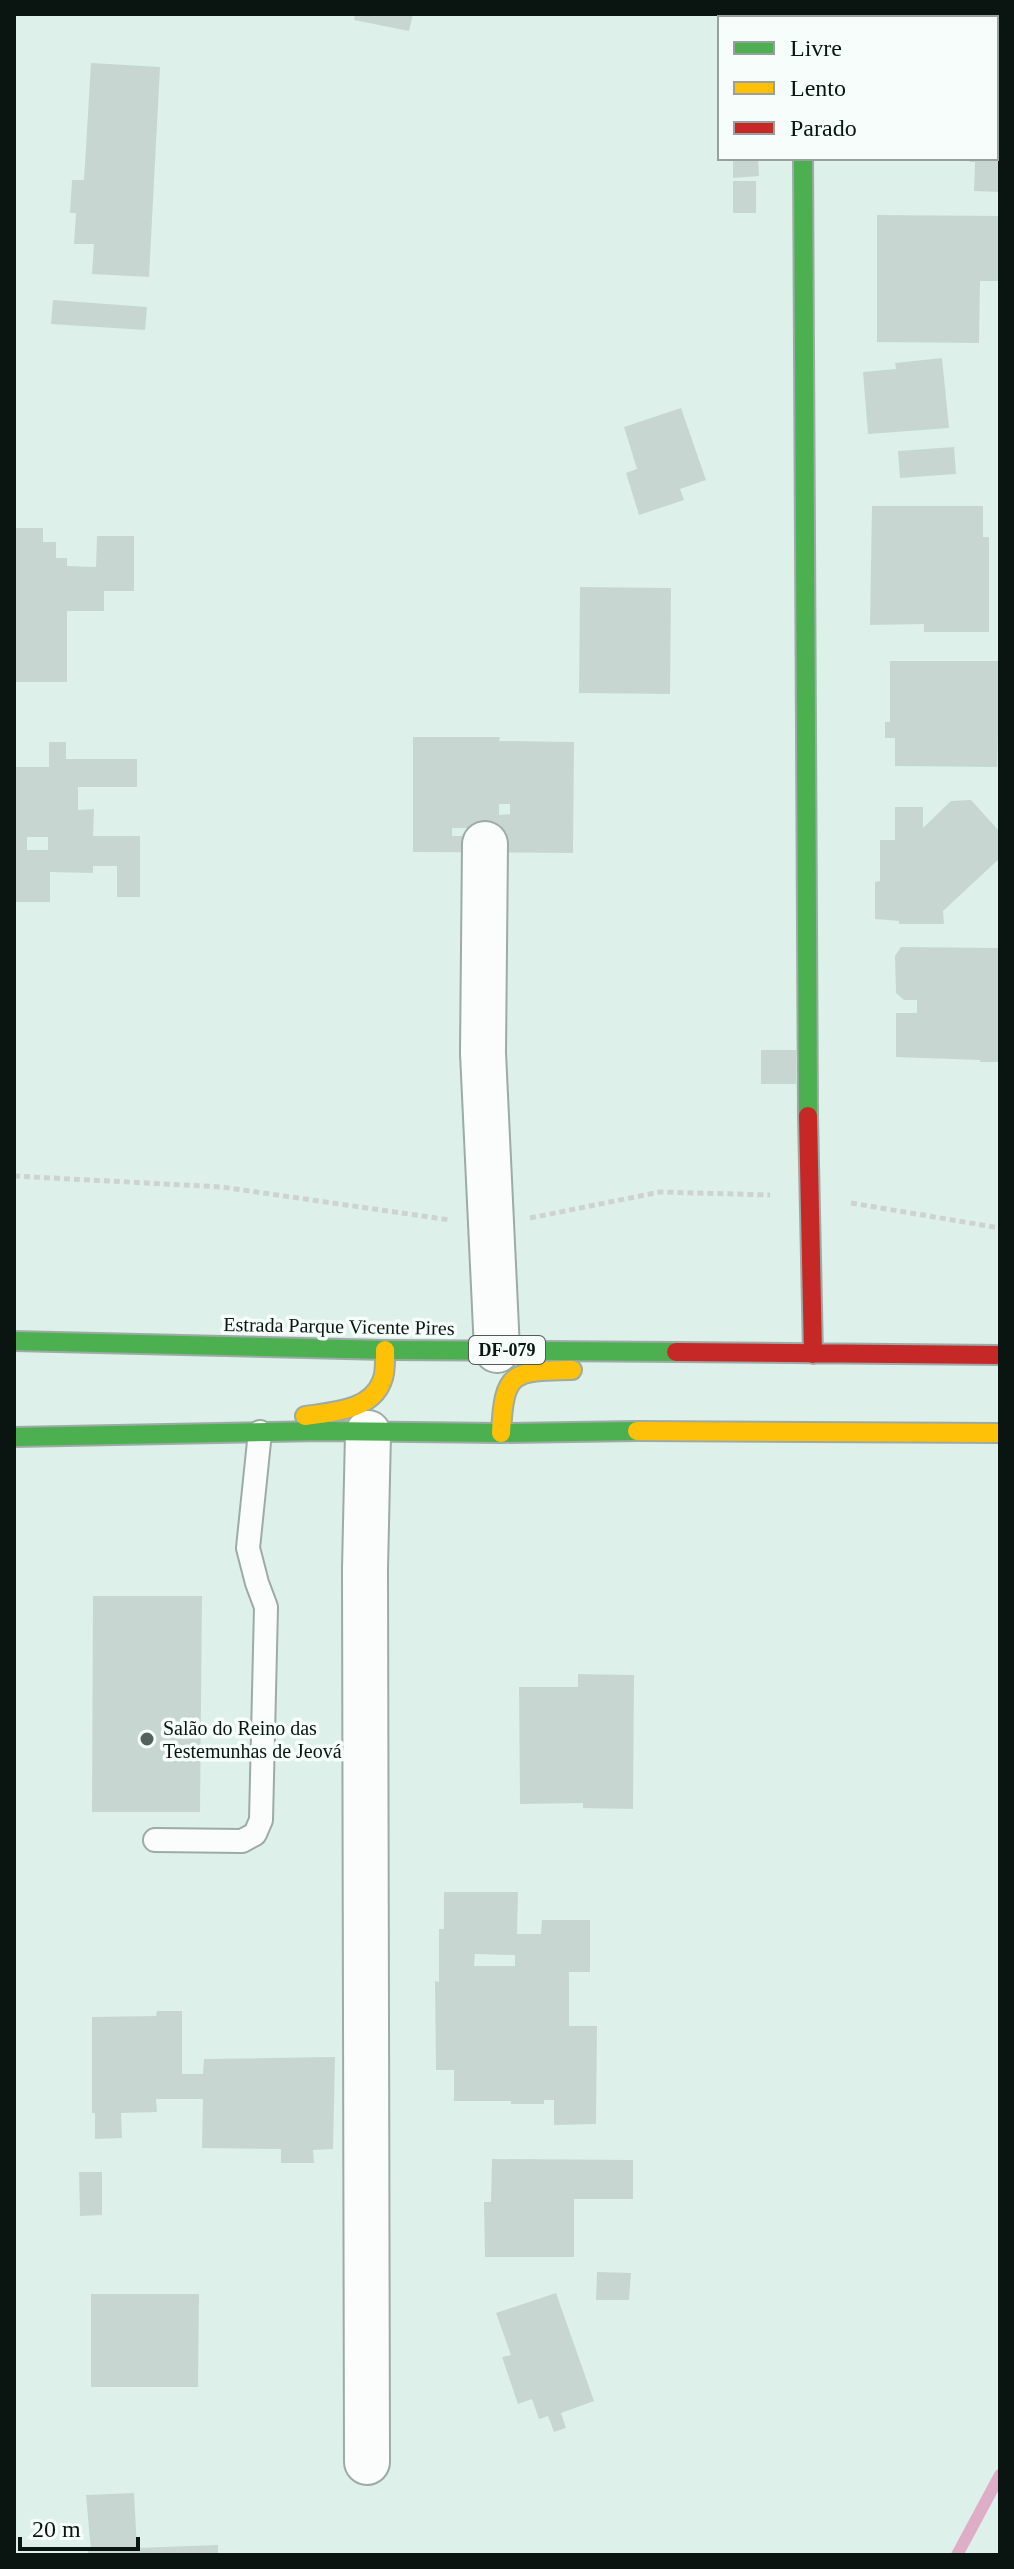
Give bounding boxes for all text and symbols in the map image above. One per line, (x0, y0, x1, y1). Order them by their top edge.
legend (718, 16, 998, 160)
text: Livre (790, 35, 842, 61)
text: Lento (790, 75, 846, 101)
text: Parado (790, 115, 857, 141)
street label: Estrada Parque Vicente Pires (223, 1313, 455, 1340)
road number: DF-079 (469, 1336, 545, 1364)
place label: Salão do Reino das Testemunhas de Jeová (163, 1717, 342, 1762)
marker: Salão do Reino das Testemunhas de Jeová (138, 1730, 156, 1748)
scale bar (20, 2501, 138, 2551)
text: 20 m (32, 2516, 81, 2542)

